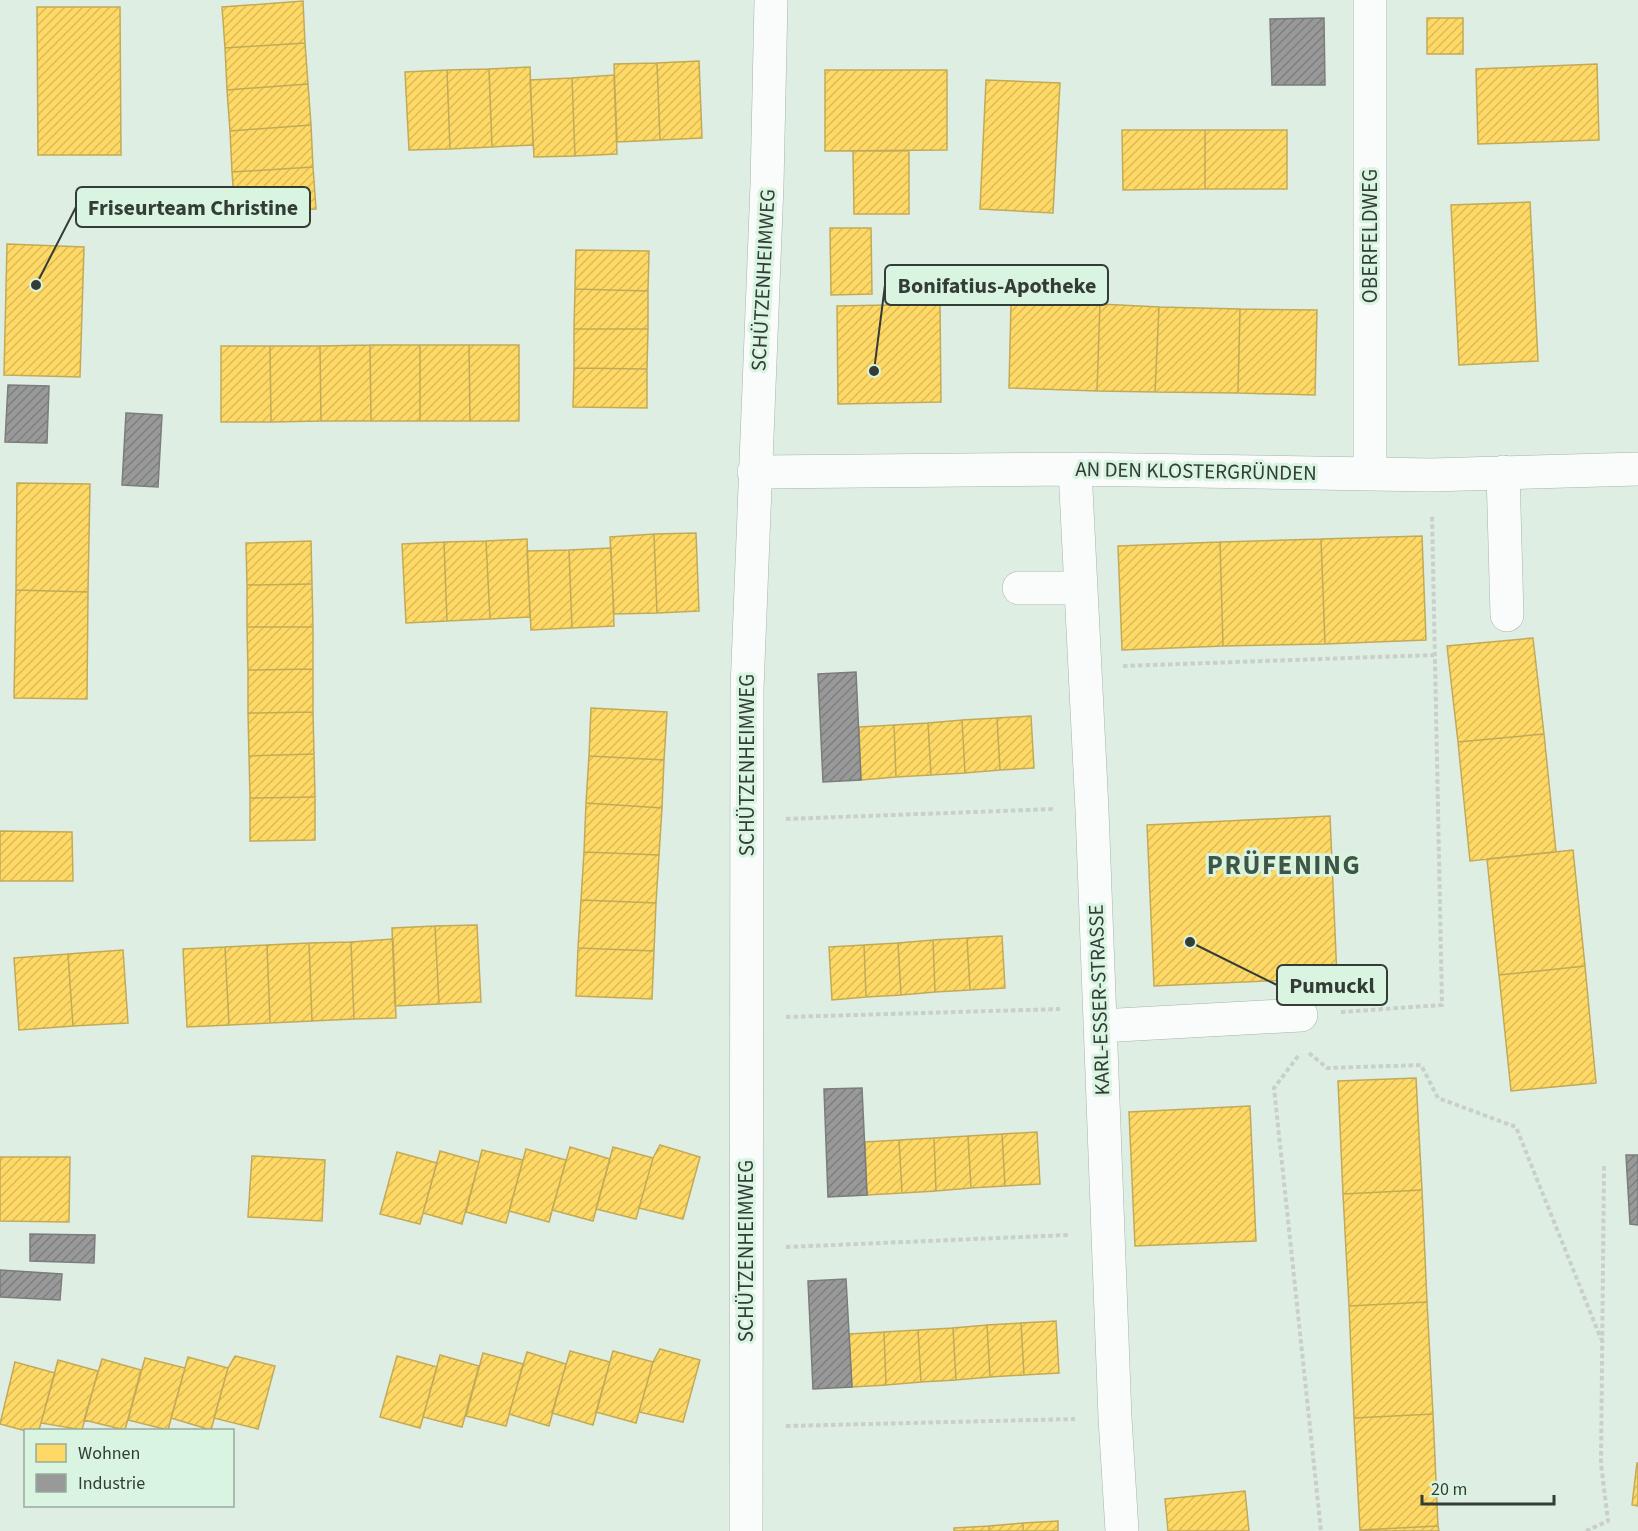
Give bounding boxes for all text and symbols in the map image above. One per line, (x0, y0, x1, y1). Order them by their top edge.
street label: OBERFELDWEG (1355, 169, 1385, 303)
callout: Friseurteam Christine (76, 187, 310, 227)
street label: SCHÜTZENHEIMWEG (743, 188, 783, 372)
text: Friseurteam Christine (88, 192, 298, 224)
callout: Bonifatius-Apotheke (885, 265, 1108, 305)
text: Bonifatius-Apotheke (898, 270, 1096, 302)
street label: AN DEN KLOSTERGRÜNDEN (1075, 454, 1317, 488)
street label: SCHÜTZENHEIMWEG (732, 674, 762, 856)
district label: PRÜFENING (1207, 846, 1361, 885)
street label: KARL-ESSER-STRASSE (1081, 904, 1117, 1096)
callout: Pumuckl (1277, 965, 1387, 1005)
text: Pumuckl (1289, 970, 1376, 1002)
street label: SCHÜTZENHEIMWEG (731, 1160, 761, 1342)
legend (24, 1429, 234, 1507)
text: Wohnen (78, 1441, 140, 1466)
scale bar (1422, 1468, 1554, 1506)
text: Industrie (78, 1471, 145, 1496)
text: 20 m (1431, 1477, 1467, 1502)

